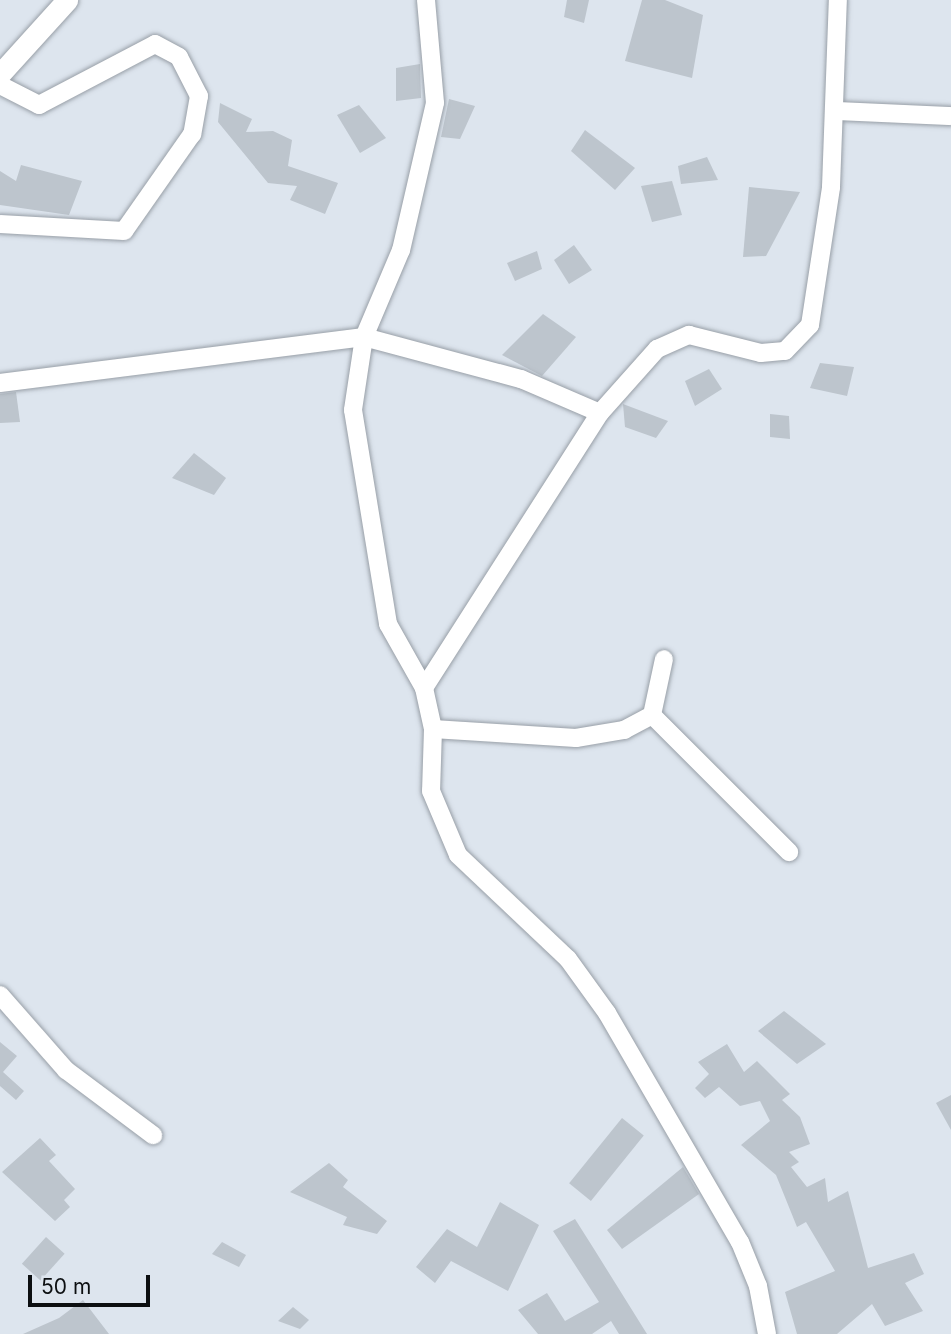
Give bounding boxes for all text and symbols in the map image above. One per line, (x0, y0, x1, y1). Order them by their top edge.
scale bar (32, 1260, 154, 1304)
text: 50 m (41, 1274, 91, 1299)

